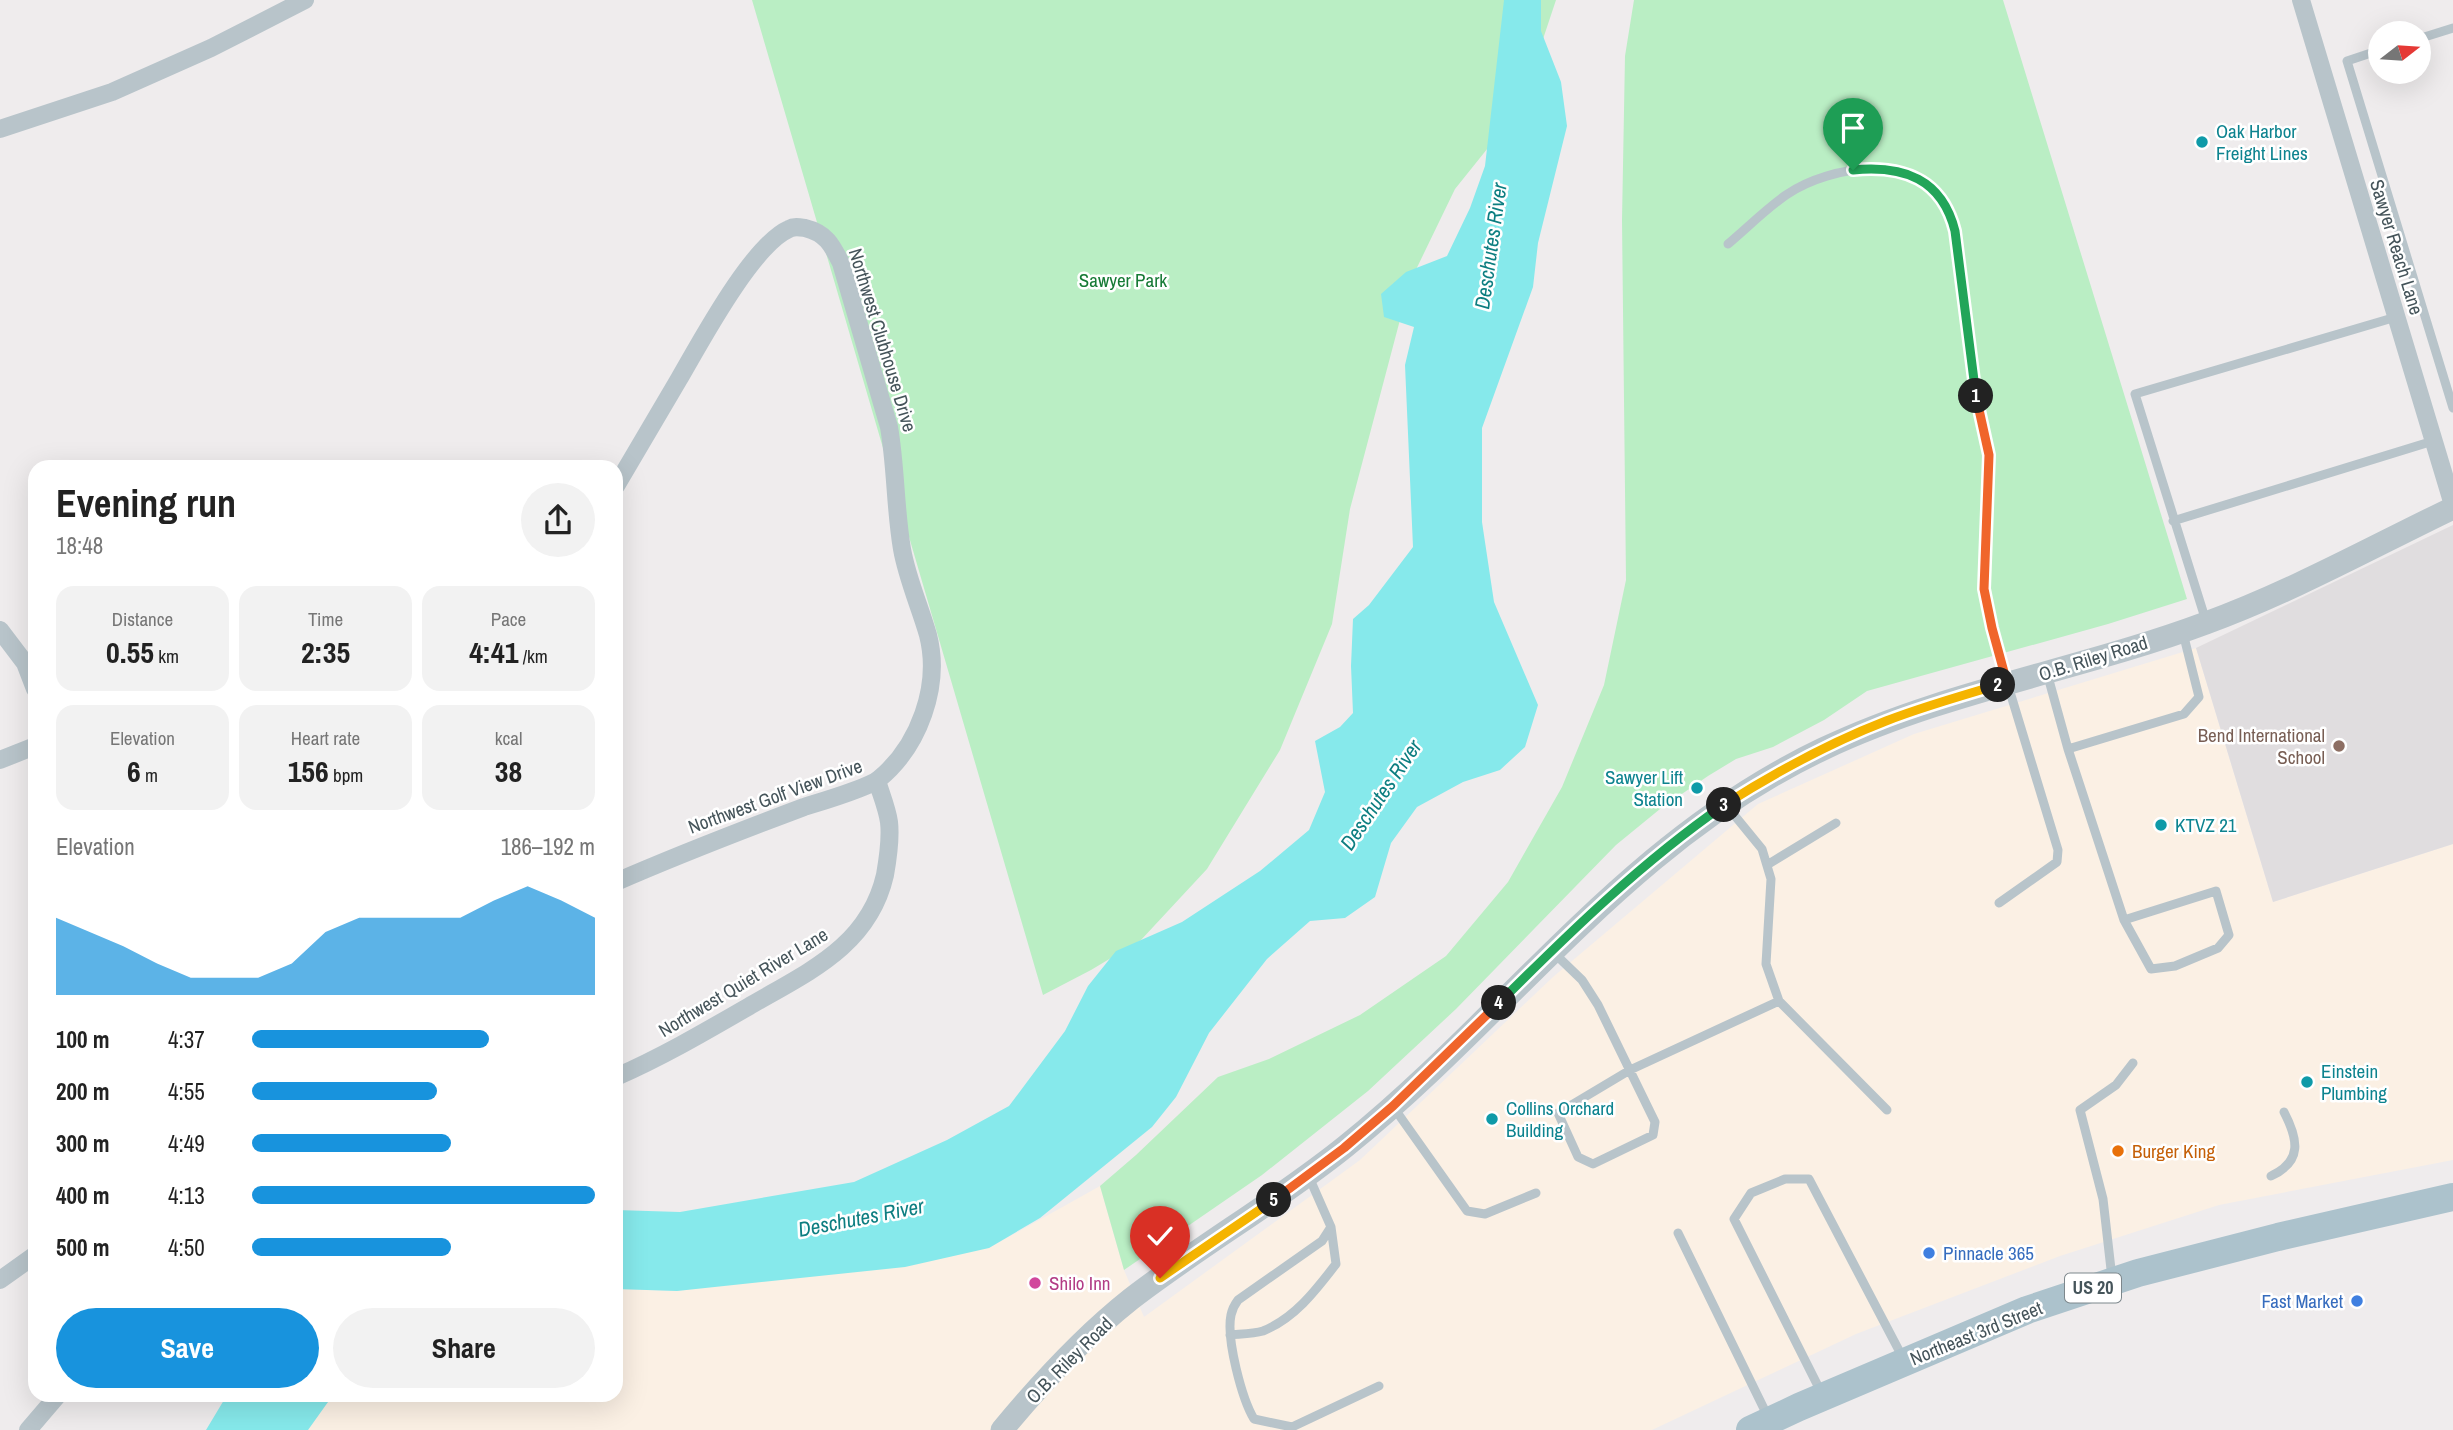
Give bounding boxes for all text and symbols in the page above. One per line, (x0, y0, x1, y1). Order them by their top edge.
north arrow (2368, 21, 2431, 84)
map controls (2368, 21, 2431, 84)
pin (1823, 98, 1883, 170)
icon: arrive (1834, 109, 1872, 147)
place label: Oak Harbor Freight Lines (2216, 118, 2308, 166)
marker: Oak Harbor Freight Lines (2194, 134, 2210, 150)
street label: Sawyer Reach Lane (2364, 176, 2430, 318)
water label: Deschutes River (1467, 180, 1514, 311)
street label: Northwest Clubhouse Drive (843, 245, 923, 435)
park label: Sawyer Park (1079, 267, 1167, 293)
pin: 1 (1958, 378, 1994, 414)
text: 1 (1971, 382, 1980, 408)
text: Evening run (56, 478, 236, 529)
button: share (521, 483, 595, 557)
text: 18:48 (56, 530, 103, 561)
text: Distance (112, 606, 173, 632)
text: Time (308, 606, 343, 632)
text: Pace (491, 606, 526, 632)
street label: O.B. Riley Road (2035, 629, 2151, 687)
text: 0.55 (106, 632, 154, 672)
text: 2:35 (301, 632, 350, 672)
text: 4:41 (469, 632, 518, 672)
text: km (154, 643, 179, 669)
text: /km (518, 643, 548, 669)
pin: 2 (1980, 668, 2016, 702)
text: 2 (1993, 671, 2002, 697)
place label: Bend International School (2198, 722, 2325, 770)
text: Elevation (110, 725, 175, 751)
text: Heart rate (291, 725, 360, 751)
text: kcal (495, 725, 522, 751)
water label: Deschutes River (1333, 733, 1429, 856)
marker: Bend International School (2331, 738, 2347, 754)
text: 6 (127, 751, 141, 791)
text: 156 (288, 751, 329, 791)
text: 38 (495, 751, 522, 791)
street label: Northwest Golf View Drive (684, 752, 866, 840)
text: m (141, 762, 158, 788)
text: bpm (329, 762, 363, 788)
place label: Sawyer Lift Station (1605, 764, 1684, 812)
marker: Sawyer Lift Station (1689, 780, 1705, 796)
pin: 3 (1706, 788, 1742, 822)
text: 3 (1719, 791, 1728, 817)
place label: KTVZ 21 (2175, 812, 2237, 838)
marker: KTVZ 21 (2153, 817, 2169, 833)
text: Elevation (56, 831, 135, 862)
text: 186–192 m (501, 831, 595, 862)
street label: Northwest Quiet River Lane (654, 921, 832, 1043)
pin: 4 (1482, 986, 1516, 1020)
text: 4 (1494, 989, 1503, 1015)
text: 100 m (56, 1024, 109, 1055)
text: 4:37 (168, 1024, 205, 1055)
place label: Einstein Plumbing (2321, 1058, 2387, 1106)
marker: Einstein Plumbing (2299, 1074, 2315, 1090)
text: 200 m (56, 1076, 109, 1107)
text: 4:55 (168, 1076, 205, 1107)
place label: Collins Orchard Building (1506, 1095, 1614, 1143)
marker: Collins Orchard Building (1484, 1111, 1500, 1127)
text: 300 m (56, 1128, 109, 1159)
text: 4:49 (168, 1128, 205, 1159)
place label: Burger King (2132, 1138, 2215, 1164)
marker: Burger King (2110, 1143, 2126, 1159)
text: 400 m (56, 1180, 109, 1211)
text: 4:13 (168, 1180, 205, 1211)
pin: 5 (1256, 1182, 1292, 1218)
text: 5 (1269, 1186, 1278, 1212)
water label: Deschutes River (796, 1191, 927, 1244)
pin (1130, 1206, 1190, 1278)
icon: check (1141, 1217, 1179, 1255)
text: 500 m (56, 1232, 109, 1263)
text: 4:50 (168, 1232, 205, 1263)
place label: Pinnacle 365 (1943, 1240, 2034, 1266)
marker: Pinnacle 365 (1921, 1245, 1937, 1261)
place label: Shilo Inn (1049, 1270, 1111, 1296)
road number: US 20 (2065, 1274, 2121, 1302)
marker: Shilo Inn (1027, 1275, 1043, 1291)
place label: Fast Market (2262, 1288, 2344, 1314)
marker: Fast Market (2349, 1293, 2365, 1309)
street label: Northeast 3rd Street (1906, 1294, 2047, 1371)
button: Save (56, 1308, 319, 1388)
button: Share (333, 1308, 595, 1388)
street label: O.B. Riley Road (1020, 1311, 1118, 1409)

